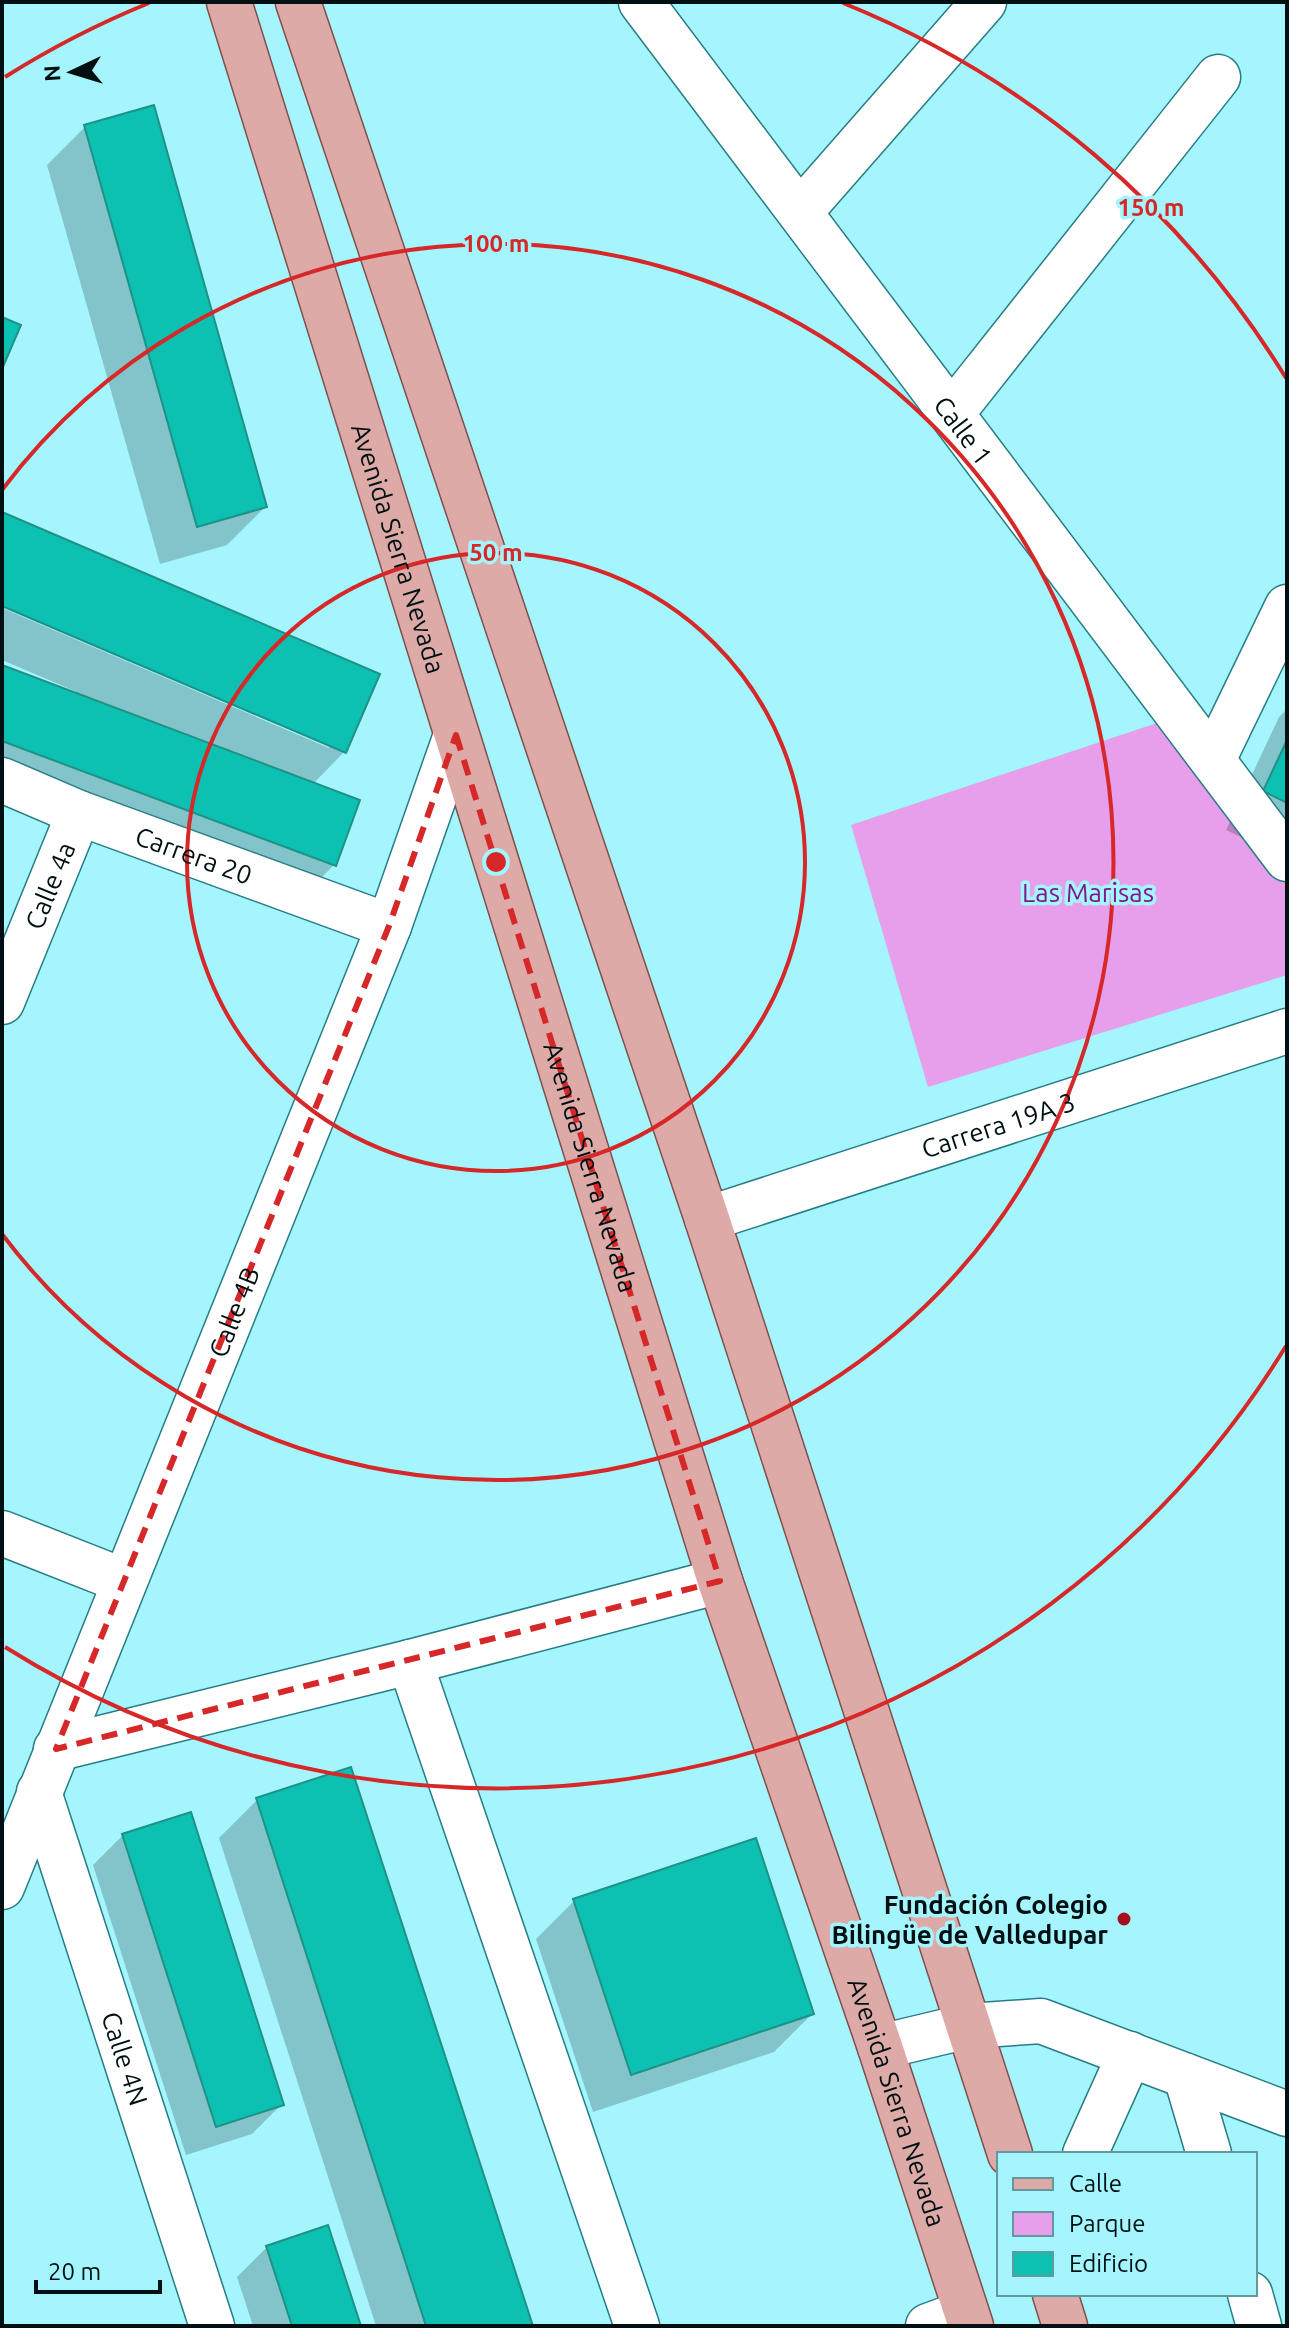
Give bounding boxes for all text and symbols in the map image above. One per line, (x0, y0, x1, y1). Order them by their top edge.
north arrow (32, 32, 112, 112)
text: N (39, 64, 65, 82)
text: 150 m (1118, 194, 1184, 221)
text: 100 m (463, 230, 529, 257)
street label: Calle 1 (929, 390, 999, 470)
street label: Avenida Sierra Nevada (346, 420, 451, 677)
text: 50 m (469, 539, 523, 566)
street label: Carrera 20 (132, 820, 256, 889)
street label: Calle 4a (19, 838, 80, 933)
centre of rings (482, 848, 510, 876)
park label: Las Marisas (1022, 878, 1154, 907)
street label: Avenida Sierra Nevada (539, 1038, 644, 1296)
street label: Carrera 19A 3 (918, 1086, 1078, 1163)
street label: Calle 4B (203, 1263, 265, 1361)
place label: Fundación Colegio Bilingüe de Valledupar (832, 1890, 1108, 1949)
marker: Fundación Colegio Bilingüe de Valledupar (1115, 1910, 1133, 1928)
street label: Avenida Sierra Nevada (843, 1974, 952, 2230)
street label: Calle 4N (97, 2008, 154, 2109)
legend (997, 2152, 1257, 2296)
text: Calle (1069, 2170, 1122, 2197)
text: Parque (1069, 2210, 1146, 2237)
scale bar (36, 2244, 160, 2294)
text: Edificio (1069, 2250, 1148, 2277)
text: 20 m (48, 2258, 101, 2285)

